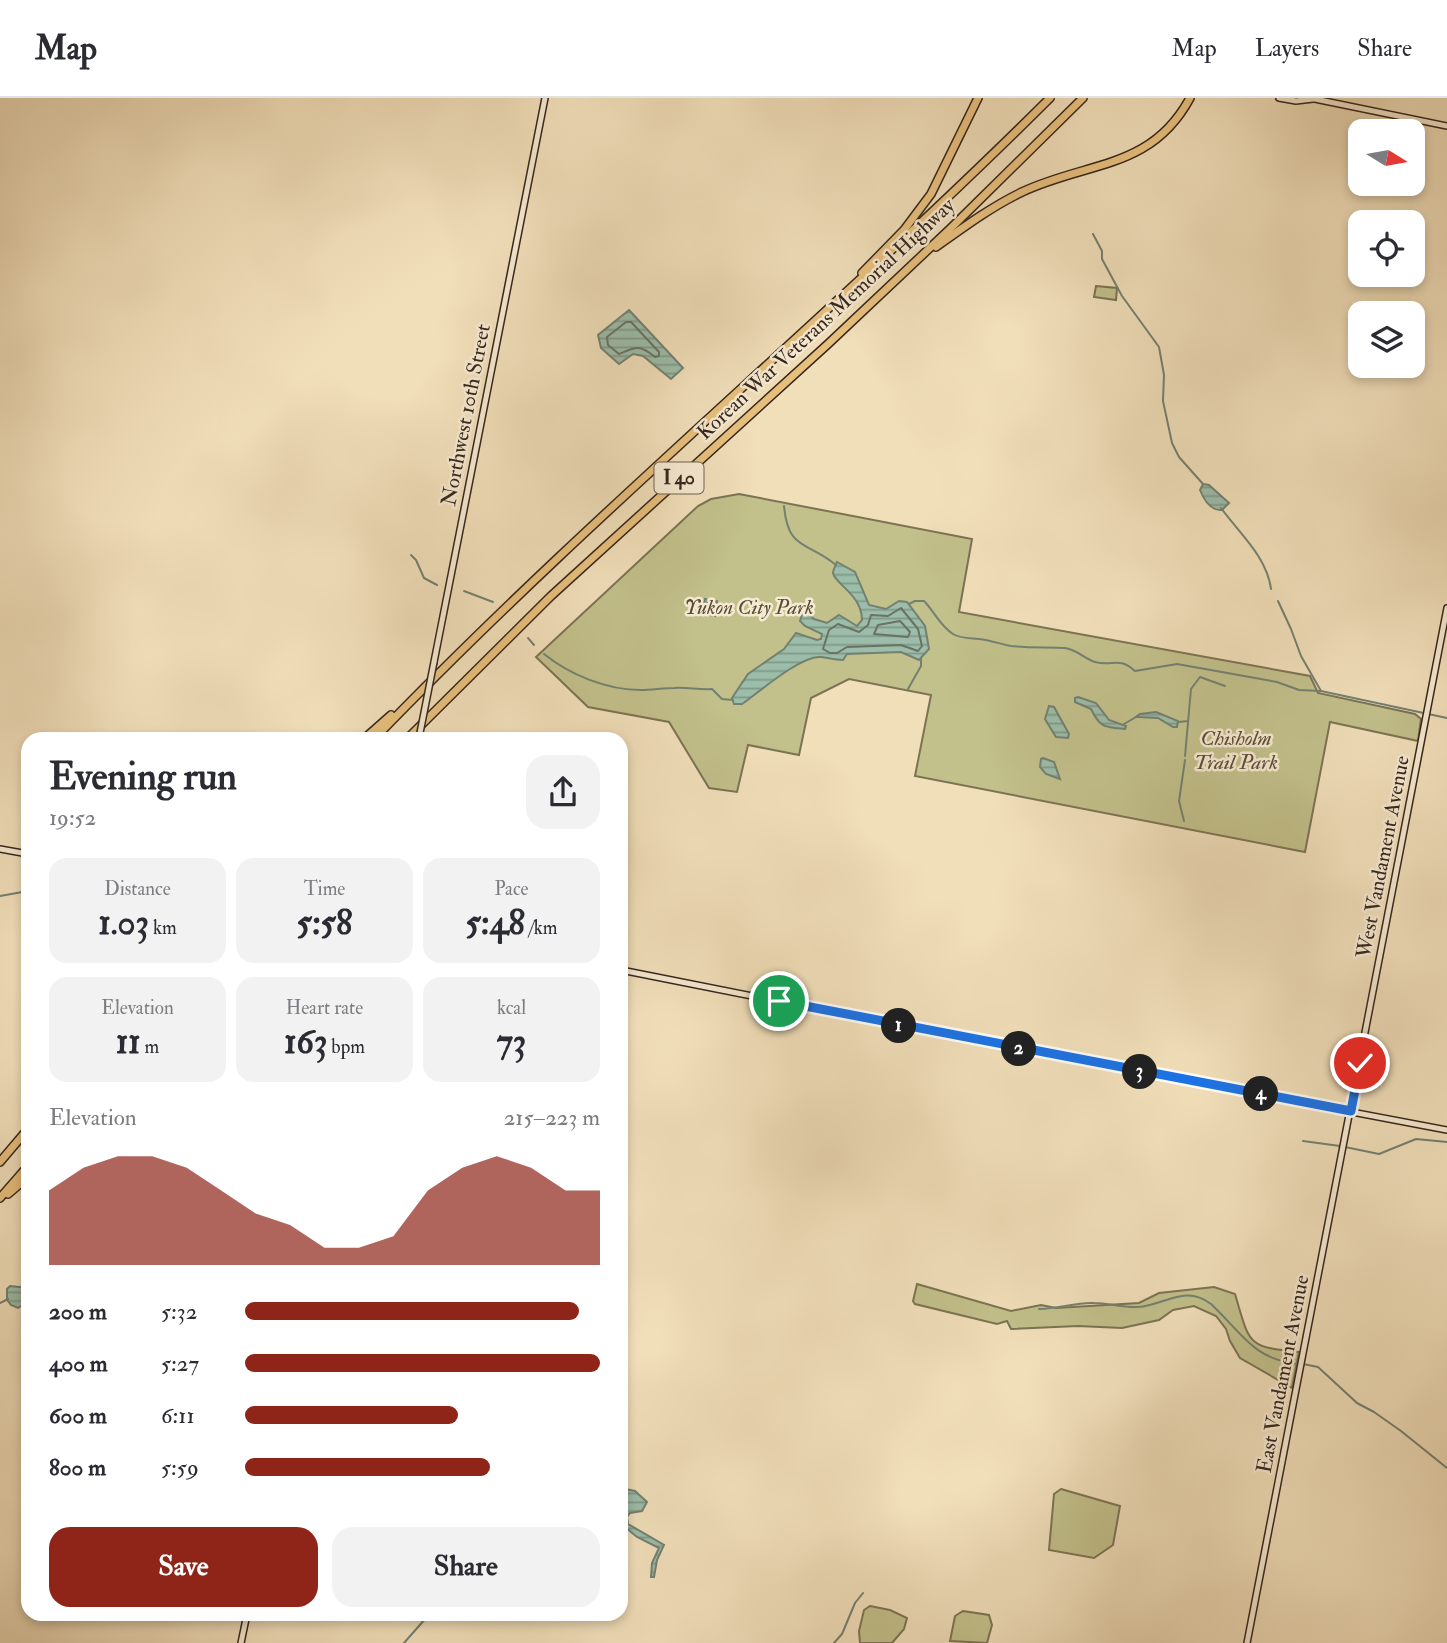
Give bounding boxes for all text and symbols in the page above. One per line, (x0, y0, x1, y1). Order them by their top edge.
text: Map (35, 28, 97, 69)
text: Map (1172, 33, 1217, 64)
text: Layers (1255, 33, 1319, 64)
text: Share (1357, 33, 1412, 64)
north arrow (1348, 119, 1424, 196)
map controls (1348, 119, 1425, 378)
street label: Korean War Veterans Memorial Highway (691, 192, 961, 446)
button: locate (1348, 210, 1425, 287)
button: layers (1348, 301, 1425, 378)
street label: Northwest 10th Street (435, 322, 497, 508)
road number: I 40 (654, 462, 704, 494)
park label: Yukon City Park (684, 594, 814, 621)
park label: Chisholm Trail Park (1194, 725, 1278, 776)
text: Evening run (49, 753, 237, 801)
street label: West Vandament Avenue (1350, 753, 1416, 962)
button: share (526, 755, 600, 829)
text: 19:52 (49, 803, 96, 832)
text: Distance (104, 877, 171, 901)
text: Time (304, 877, 345, 901)
text: Pace (494, 877, 529, 901)
text: 1.03 (98, 901, 149, 945)
text: 5:58 (297, 901, 352, 945)
text: 5:48 (465, 901, 525, 945)
text: km (149, 916, 177, 940)
text: /km (525, 916, 558, 940)
pin (749, 971, 809, 1031)
icon: arrive (760, 982, 798, 1020)
text: Elevation (101, 996, 174, 1020)
text: Heart rate (286, 996, 363, 1020)
text: kcal (497, 996, 526, 1020)
pin: 1 (881, 1009, 916, 1044)
text: 1 (895, 1013, 902, 1037)
text: 11 (116, 1020, 141, 1064)
text: 163 (284, 1020, 327, 1064)
text: 73 (497, 1020, 526, 1064)
pin: 2 (1002, 1032, 1036, 1066)
pin (1330, 1033, 1390, 1093)
text: m (141, 1035, 159, 1059)
text: bpm (327, 1035, 365, 1059)
text: 2 (1014, 1036, 1023, 1060)
icon: check (1341, 1044, 1379, 1082)
pin: 3 (1122, 1054, 1158, 1090)
text: 3 (1136, 1059, 1143, 1083)
pin: 4 (1244, 1076, 1278, 1112)
text: 4 (1255, 1081, 1266, 1105)
text: Elevation (49, 1103, 137, 1132)
text: 215–223 m (504, 1103, 600, 1132)
street label: East Vandament Avenue (1251, 1272, 1316, 1475)
text: 200 m (49, 1297, 107, 1326)
text: 5:32 (161, 1297, 197, 1326)
text: 400 m (49, 1349, 108, 1378)
text: 5:27 (161, 1349, 199, 1378)
text: 600 m (49, 1401, 107, 1430)
text: 6:11 (161, 1401, 195, 1430)
text: 800 m (49, 1453, 106, 1482)
text: 5:59 (161, 1453, 199, 1482)
button: Save (49, 1527, 318, 1607)
button: Share (332, 1527, 600, 1607)

